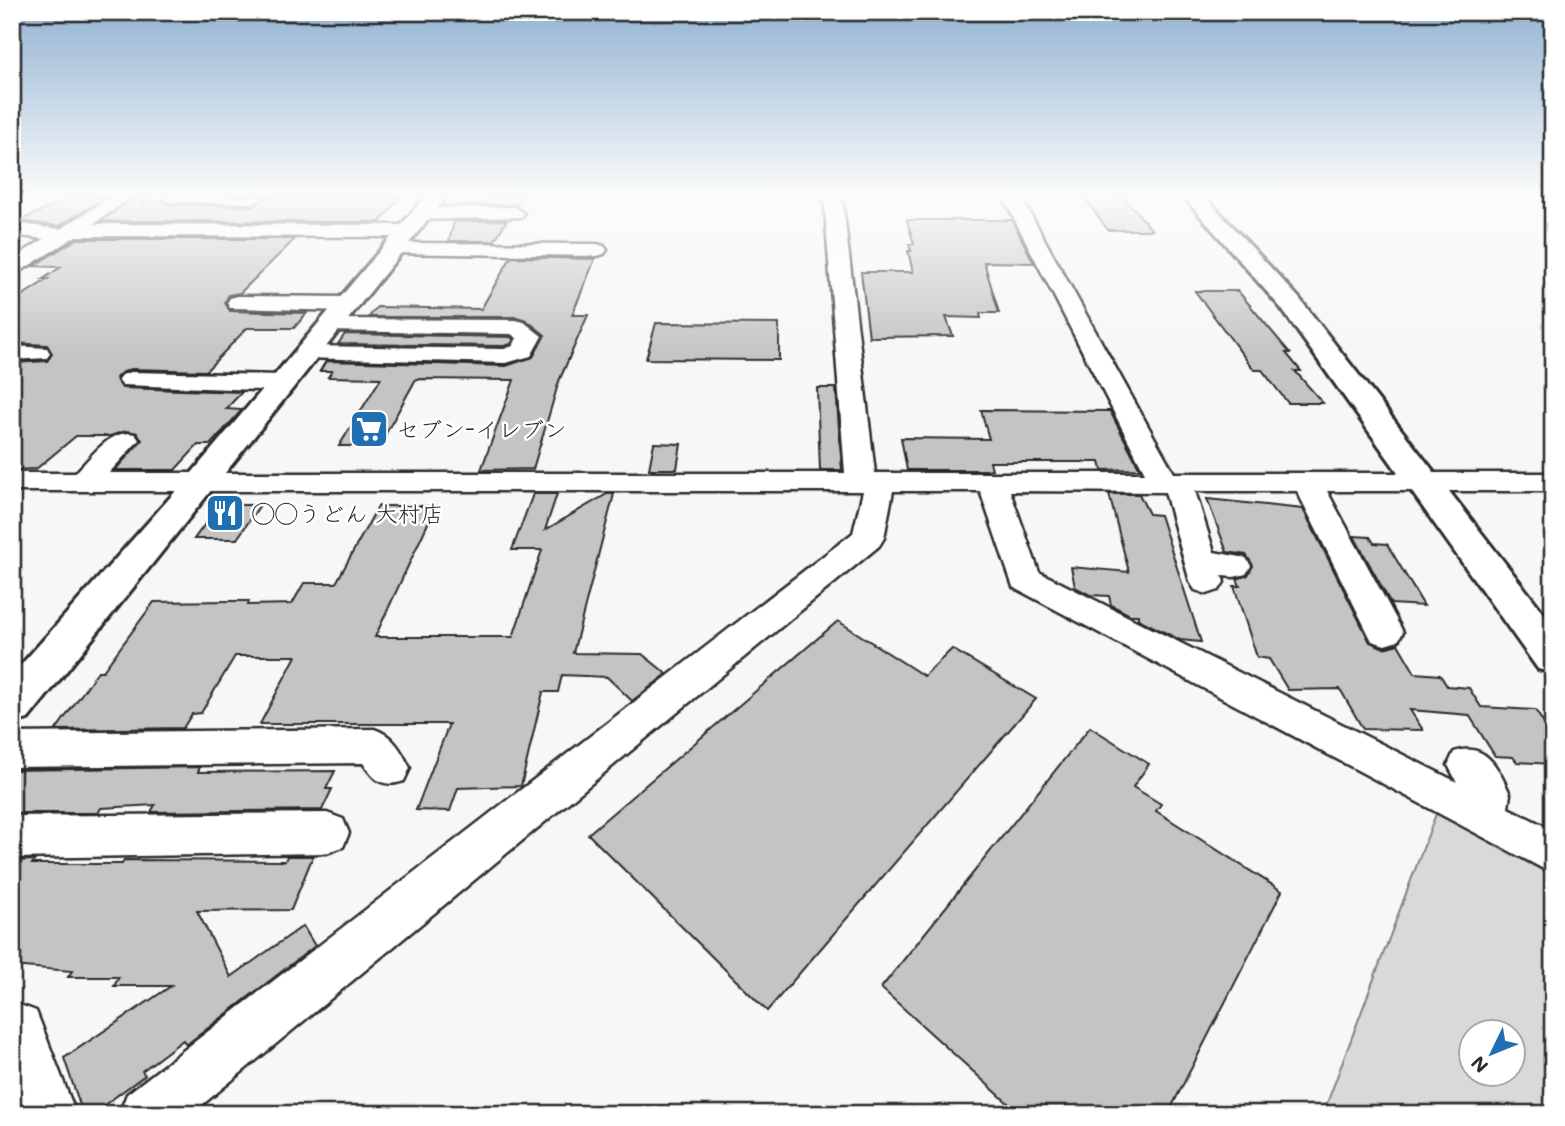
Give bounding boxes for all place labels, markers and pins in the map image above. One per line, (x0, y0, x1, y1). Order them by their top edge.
supermarket icon: セブン-イレブン (348, 408, 390, 450)
place label: セブン-イレブン (396, 414, 567, 444)
restaurant icon: ◯◯うどん 大村店 (204, 492, 246, 534)
place label: ◯◯うどん 大村店 (252, 498, 444, 528)

